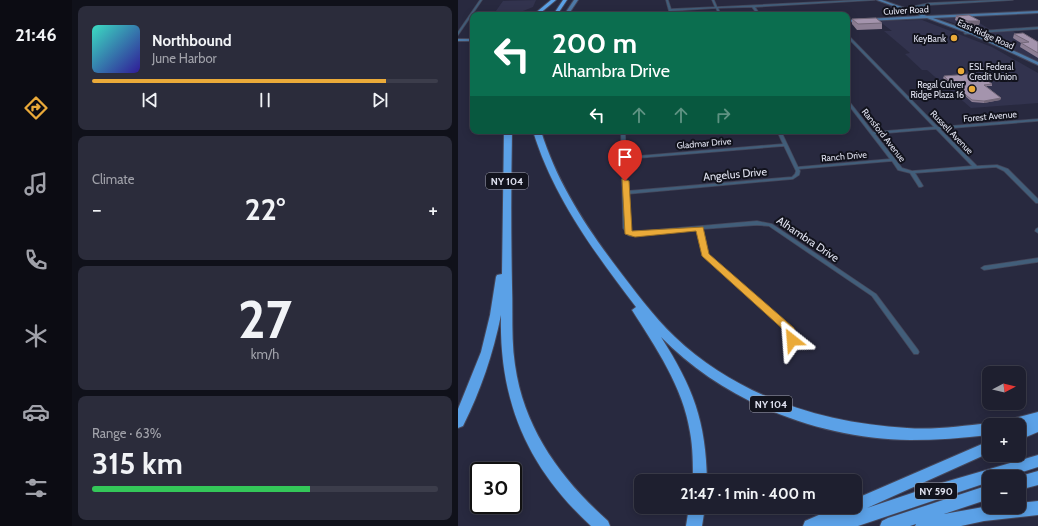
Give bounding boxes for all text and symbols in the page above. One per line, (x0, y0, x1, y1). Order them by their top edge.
street label: Culver Road (883, 3, 929, 17)
street label: East Ridge Road (956, 17, 1016, 51)
text: 21:46 (15, 24, 57, 46)
text: 200 m (552, 26, 637, 60)
icon: left (486, 28, 538, 80)
text: Northbound (152, 32, 232, 50)
place label: KeyBank (913, 33, 946, 44)
marker: KeyBank (949, 33, 959, 43)
text: June Harbor (152, 50, 217, 66)
text: Alhambra Drive (552, 60, 670, 82)
place label: ESL Federal Credit Union (969, 61, 1017, 82)
marker: ESL Federal Credit Union (956, 66, 966, 76)
place label: Regal Culver Ridge Plaza 16 (910, 79, 964, 100)
marker: Regal Culver Ridge Plaza 16 (967, 84, 977, 94)
icon: previous (139, 89, 161, 111)
icon: pause (254, 89, 276, 111)
icon: next (369, 89, 391, 111)
icon: directions (22, 94, 50, 122)
icon: left (586, 104, 608, 126)
icon: ahead (628, 104, 650, 126)
icon: ahead (670, 104, 692, 126)
icon: right (712, 104, 734, 126)
street label: Ransford Avenue (860, 106, 908, 164)
street label: Russell Avenue (928, 108, 976, 157)
street label: Forest Avenue (963, 108, 1018, 124)
street label: Gladmar Drive (676, 135, 732, 151)
pin (608, 140, 642, 181)
icon: arrive (614, 146, 636, 168)
street label: Ranch Drive (821, 148, 868, 163)
street label: Angelus Drive (702, 164, 768, 184)
icon: music (22, 170, 50, 198)
text: Climate (92, 171, 134, 187)
road number: NY 104 (486, 173, 528, 189)
text: 22° (245, 191, 285, 228)
text: − (92, 196, 102, 223)
text: + (428, 196, 438, 223)
street label: Alhambra Drive (774, 213, 842, 265)
icon: phone (22, 246, 50, 274)
text: 27 (238, 288, 292, 351)
position arrow (771, 319, 813, 361)
icon: climate (22, 322, 50, 350)
text: km/h (251, 346, 279, 362)
north arrow (982, 366, 1026, 410)
map controls (982, 366, 1026, 514)
road number: NY 104 (750, 396, 792, 412)
icon: car (22, 398, 50, 426)
button: + (982, 418, 1026, 462)
text: Range · 63% (92, 425, 161, 441)
text: 315 km (92, 445, 183, 482)
speed limit sign: 30 (470, 462, 522, 514)
button: − (982, 470, 1026, 514)
icon: filters (22, 474, 50, 502)
road number: NY 590 (915, 483, 957, 499)
text: 21:47 · 1 min · 400 m (681, 485, 815, 503)

